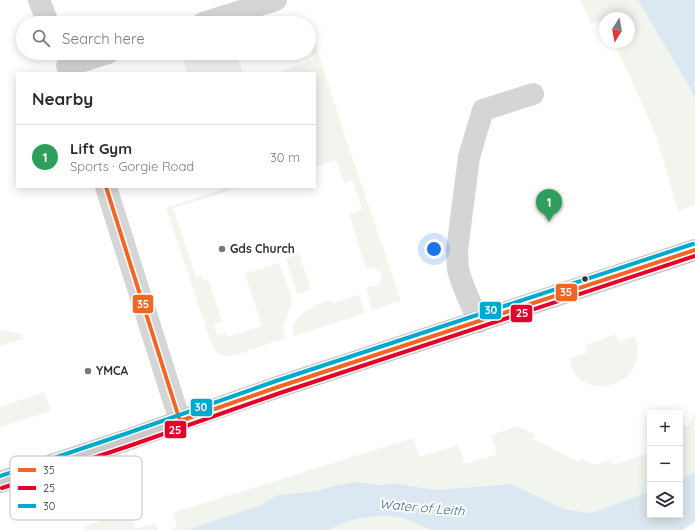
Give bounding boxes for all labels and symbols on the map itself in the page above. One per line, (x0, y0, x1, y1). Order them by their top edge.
north arrow (599, 12, 635, 48)
pin: 1 (536, 189, 562, 222)
your location (424, 239, 444, 259)
place label: Gds Church (230, 241, 295, 256)
marker: Gds Church (217, 244, 227, 254)
unlabelled marker (580, 274, 590, 284)
line badge: 35 (555, 283, 578, 302)
text: 35 (560, 285, 572, 299)
line badge: 35 (132, 294, 154, 314)
text: 35 (137, 297, 149, 311)
line badge: 30 (479, 301, 502, 320)
text: 30 (485, 303, 498, 317)
line badge: 25 (510, 304, 533, 323)
text: 25 (516, 306, 528, 320)
place label: YMCA (96, 363, 129, 378)
marker: YMCA (83, 366, 93, 376)
line badge: 30 (190, 398, 213, 417)
text: 30 (195, 400, 208, 414)
line badge: 25 (164, 420, 187, 439)
text: 25 (169, 423, 181, 437)
legend (10, 456, 142, 520)
text: 35 (43, 463, 55, 477)
text: 25 (43, 481, 55, 495)
water label: Water of Leith (379, 495, 466, 519)
text: 30 (43, 499, 55, 513)

